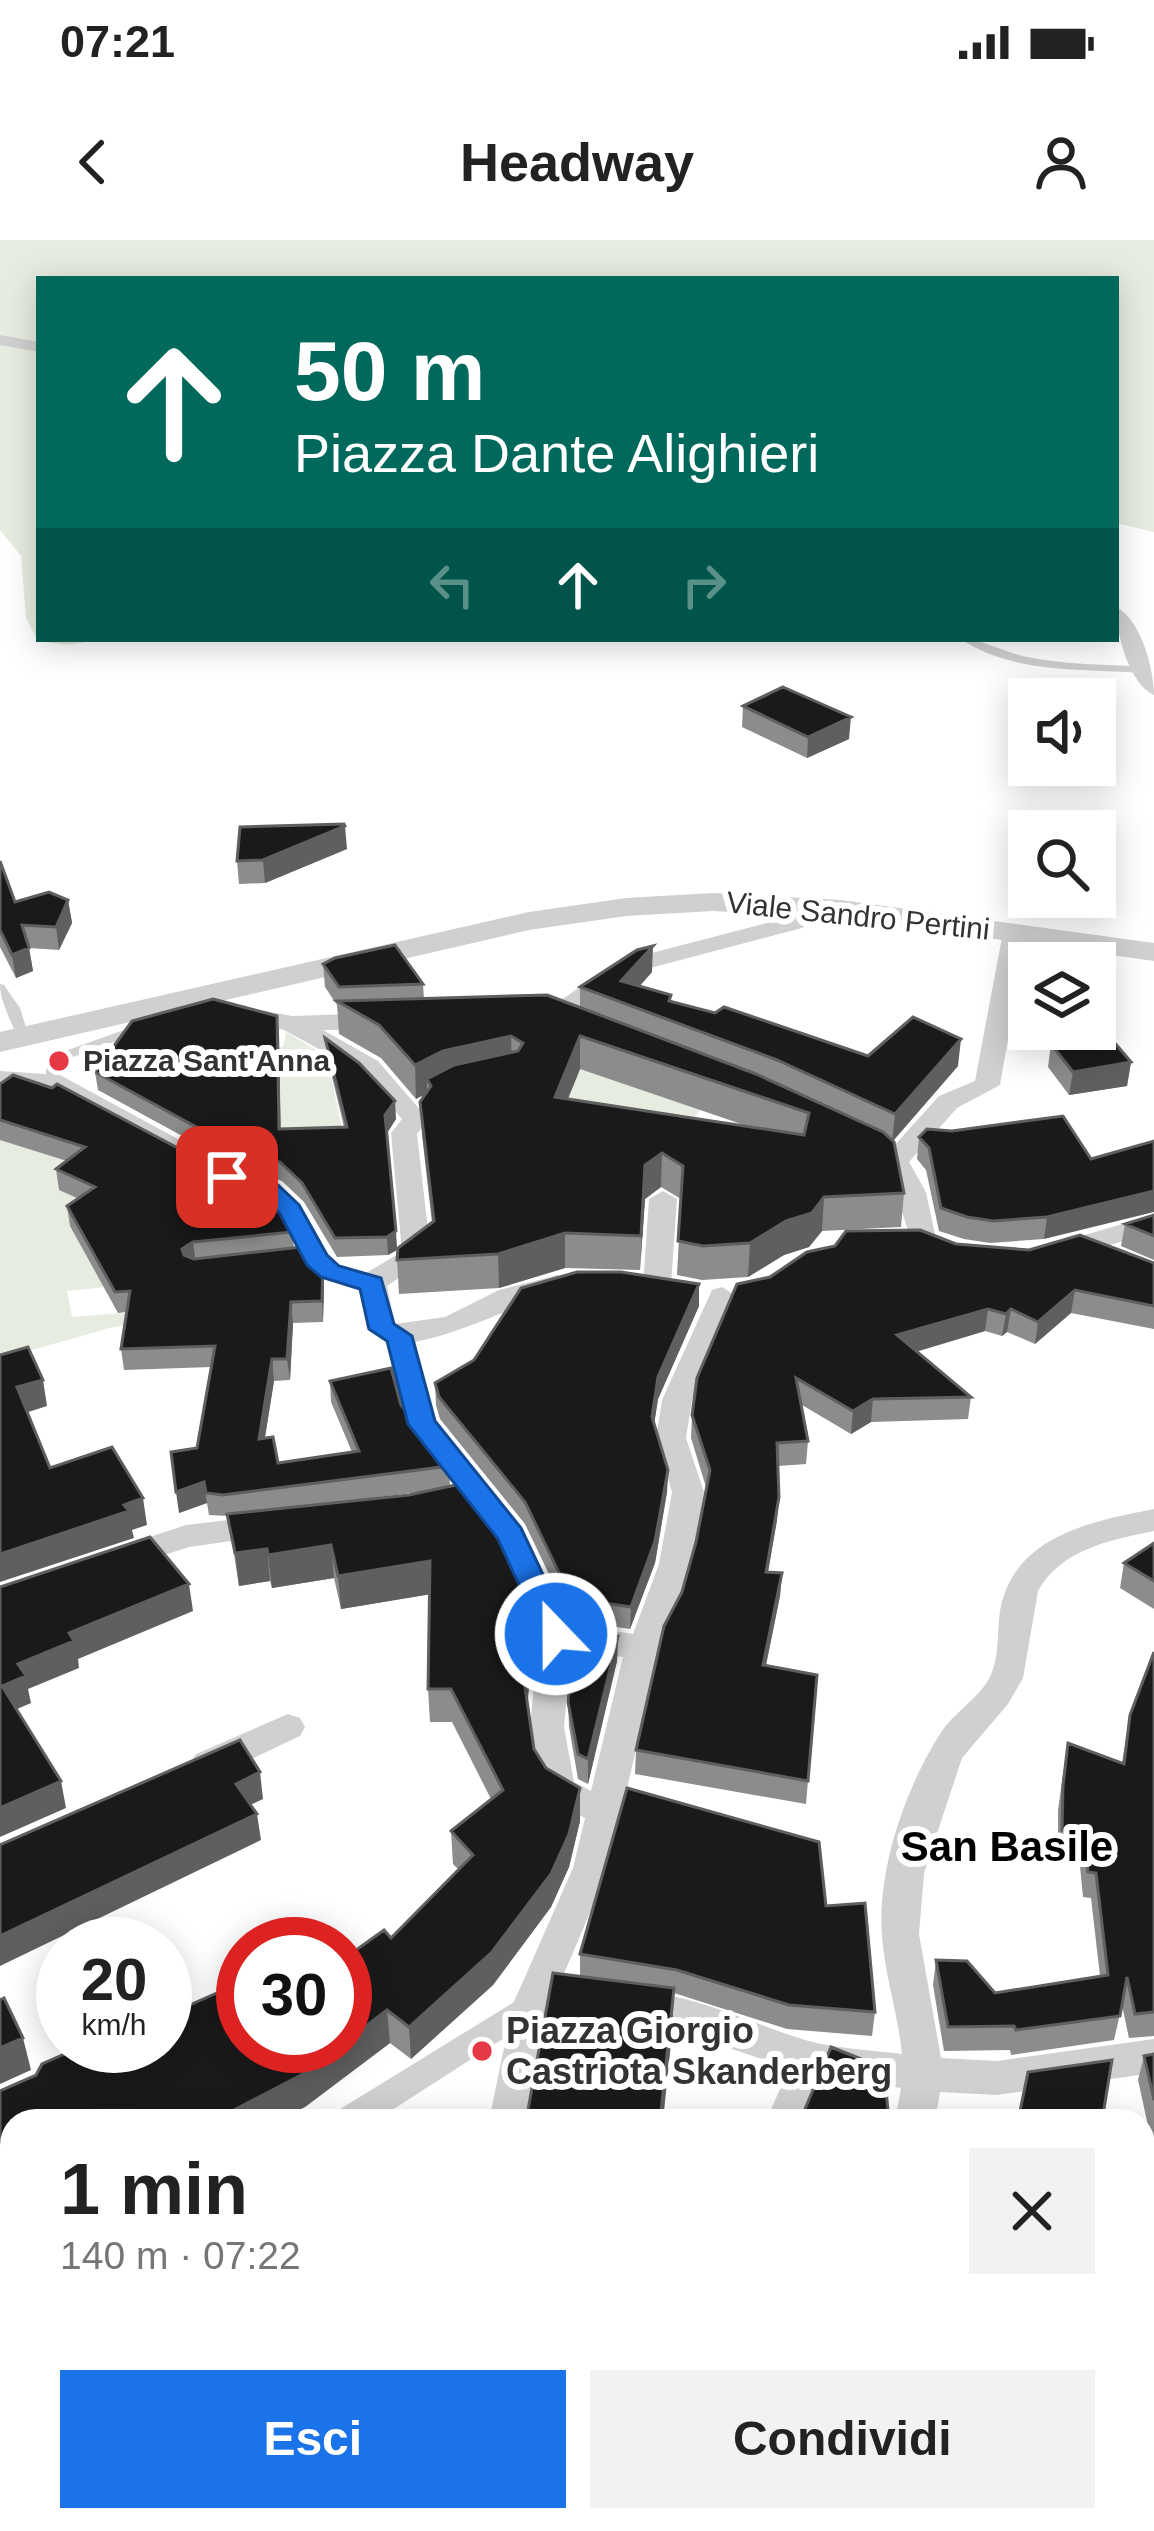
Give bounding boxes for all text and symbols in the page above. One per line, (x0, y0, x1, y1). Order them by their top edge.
text: 07:21 (60, 16, 175, 67)
icon: back (60, 129, 126, 195)
icon: person (1028, 129, 1094, 195)
text: Headway (460, 132, 694, 192)
icon: ahead (96, 324, 252, 480)
text: 50 m (294, 324, 485, 418)
text: Piazza Dante Alighieri (294, 423, 819, 483)
icon: left (419, 552, 485, 618)
icon: ahead (545, 552, 611, 618)
icon: right (671, 552, 737, 618)
map controls (1008, 678, 1116, 1050)
button: sound (1008, 678, 1116, 786)
button: search (1008, 810, 1116, 918)
street label: Viale Sandro Pertini (725, 885, 991, 946)
button: layers (1008, 942, 1116, 1050)
place label: Piazza Sant'Anna (83, 1044, 331, 1077)
marker: Piazza Sant'Anna (46, 1048, 72, 1074)
pin (176, 1126, 278, 1228)
icon: arrive (194, 1144, 260, 1210)
position arrow (493, 1571, 619, 1697)
district label: San Basile (901, 1823, 1113, 1870)
speed limit sign: 30 (216, 1917, 372, 2073)
text: 20 (81, 1946, 147, 2013)
text: km/h (81, 2008, 147, 2041)
place label: Piazza Giorgio Castriota Skanderberg (506, 2010, 892, 2092)
marker: Piazza Giorgio Castriota Skanderberg (469, 2038, 495, 2064)
button: close (969, 2148, 1095, 2274)
text: 1 min (60, 2149, 248, 2229)
text: 140 m · 07:22 (60, 2234, 301, 2277)
button: Esci (60, 2370, 566, 2508)
button: Condividi (590, 2370, 1095, 2508)

